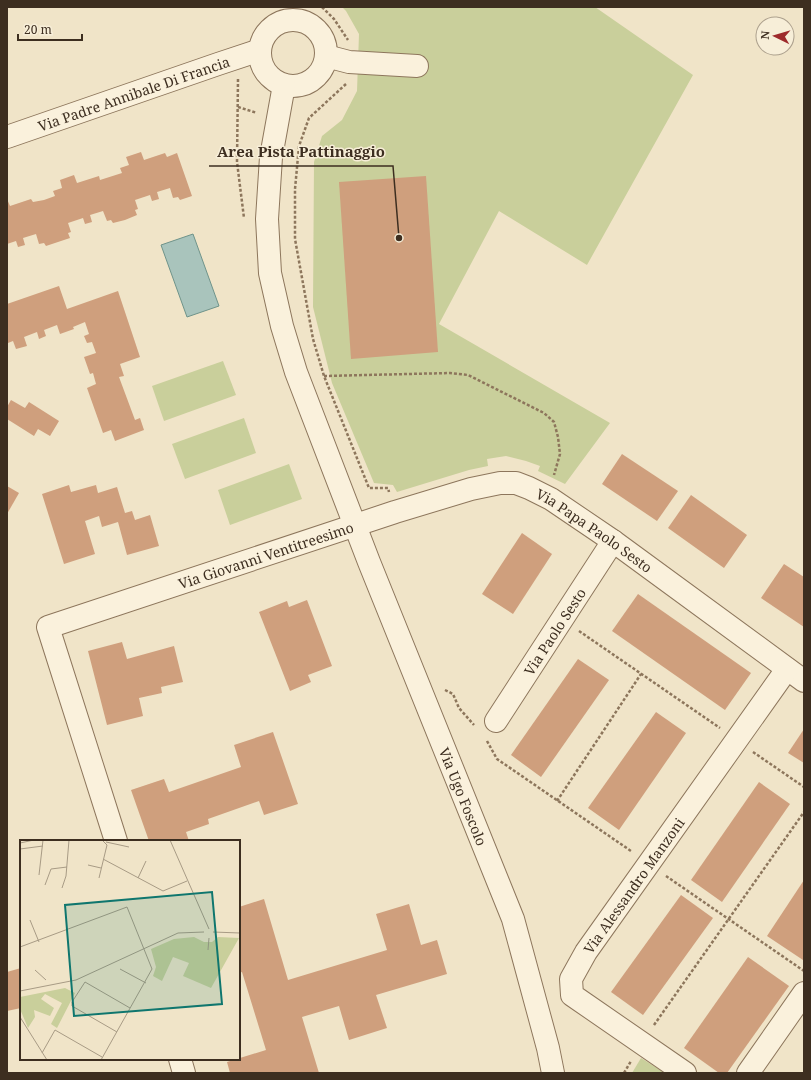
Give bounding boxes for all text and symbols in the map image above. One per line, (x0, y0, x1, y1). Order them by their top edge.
scale bar (18, 16, 82, 42)
north arrow (755, 16, 795, 56)
text: 20 m (24, 21, 52, 38)
text: N (757, 30, 772, 40)
street label: Via Padre Annibale Di Francia (35, 51, 232, 135)
callout: Area Pista Pattinaggio (209, 139, 393, 166)
text: Area Pista Pattinaggio (217, 141, 385, 161)
street label: Via Papa Paolo Sesto (533, 484, 656, 576)
street label: Via Giovanni Ventitreesimo (176, 517, 356, 593)
street label: Via Paolo Sesto (519, 584, 590, 679)
street label: Via Ugo Foscolo (435, 744, 492, 848)
street label: Via Alessandro Manzoni (579, 813, 688, 957)
inset map (20, 840, 240, 1060)

